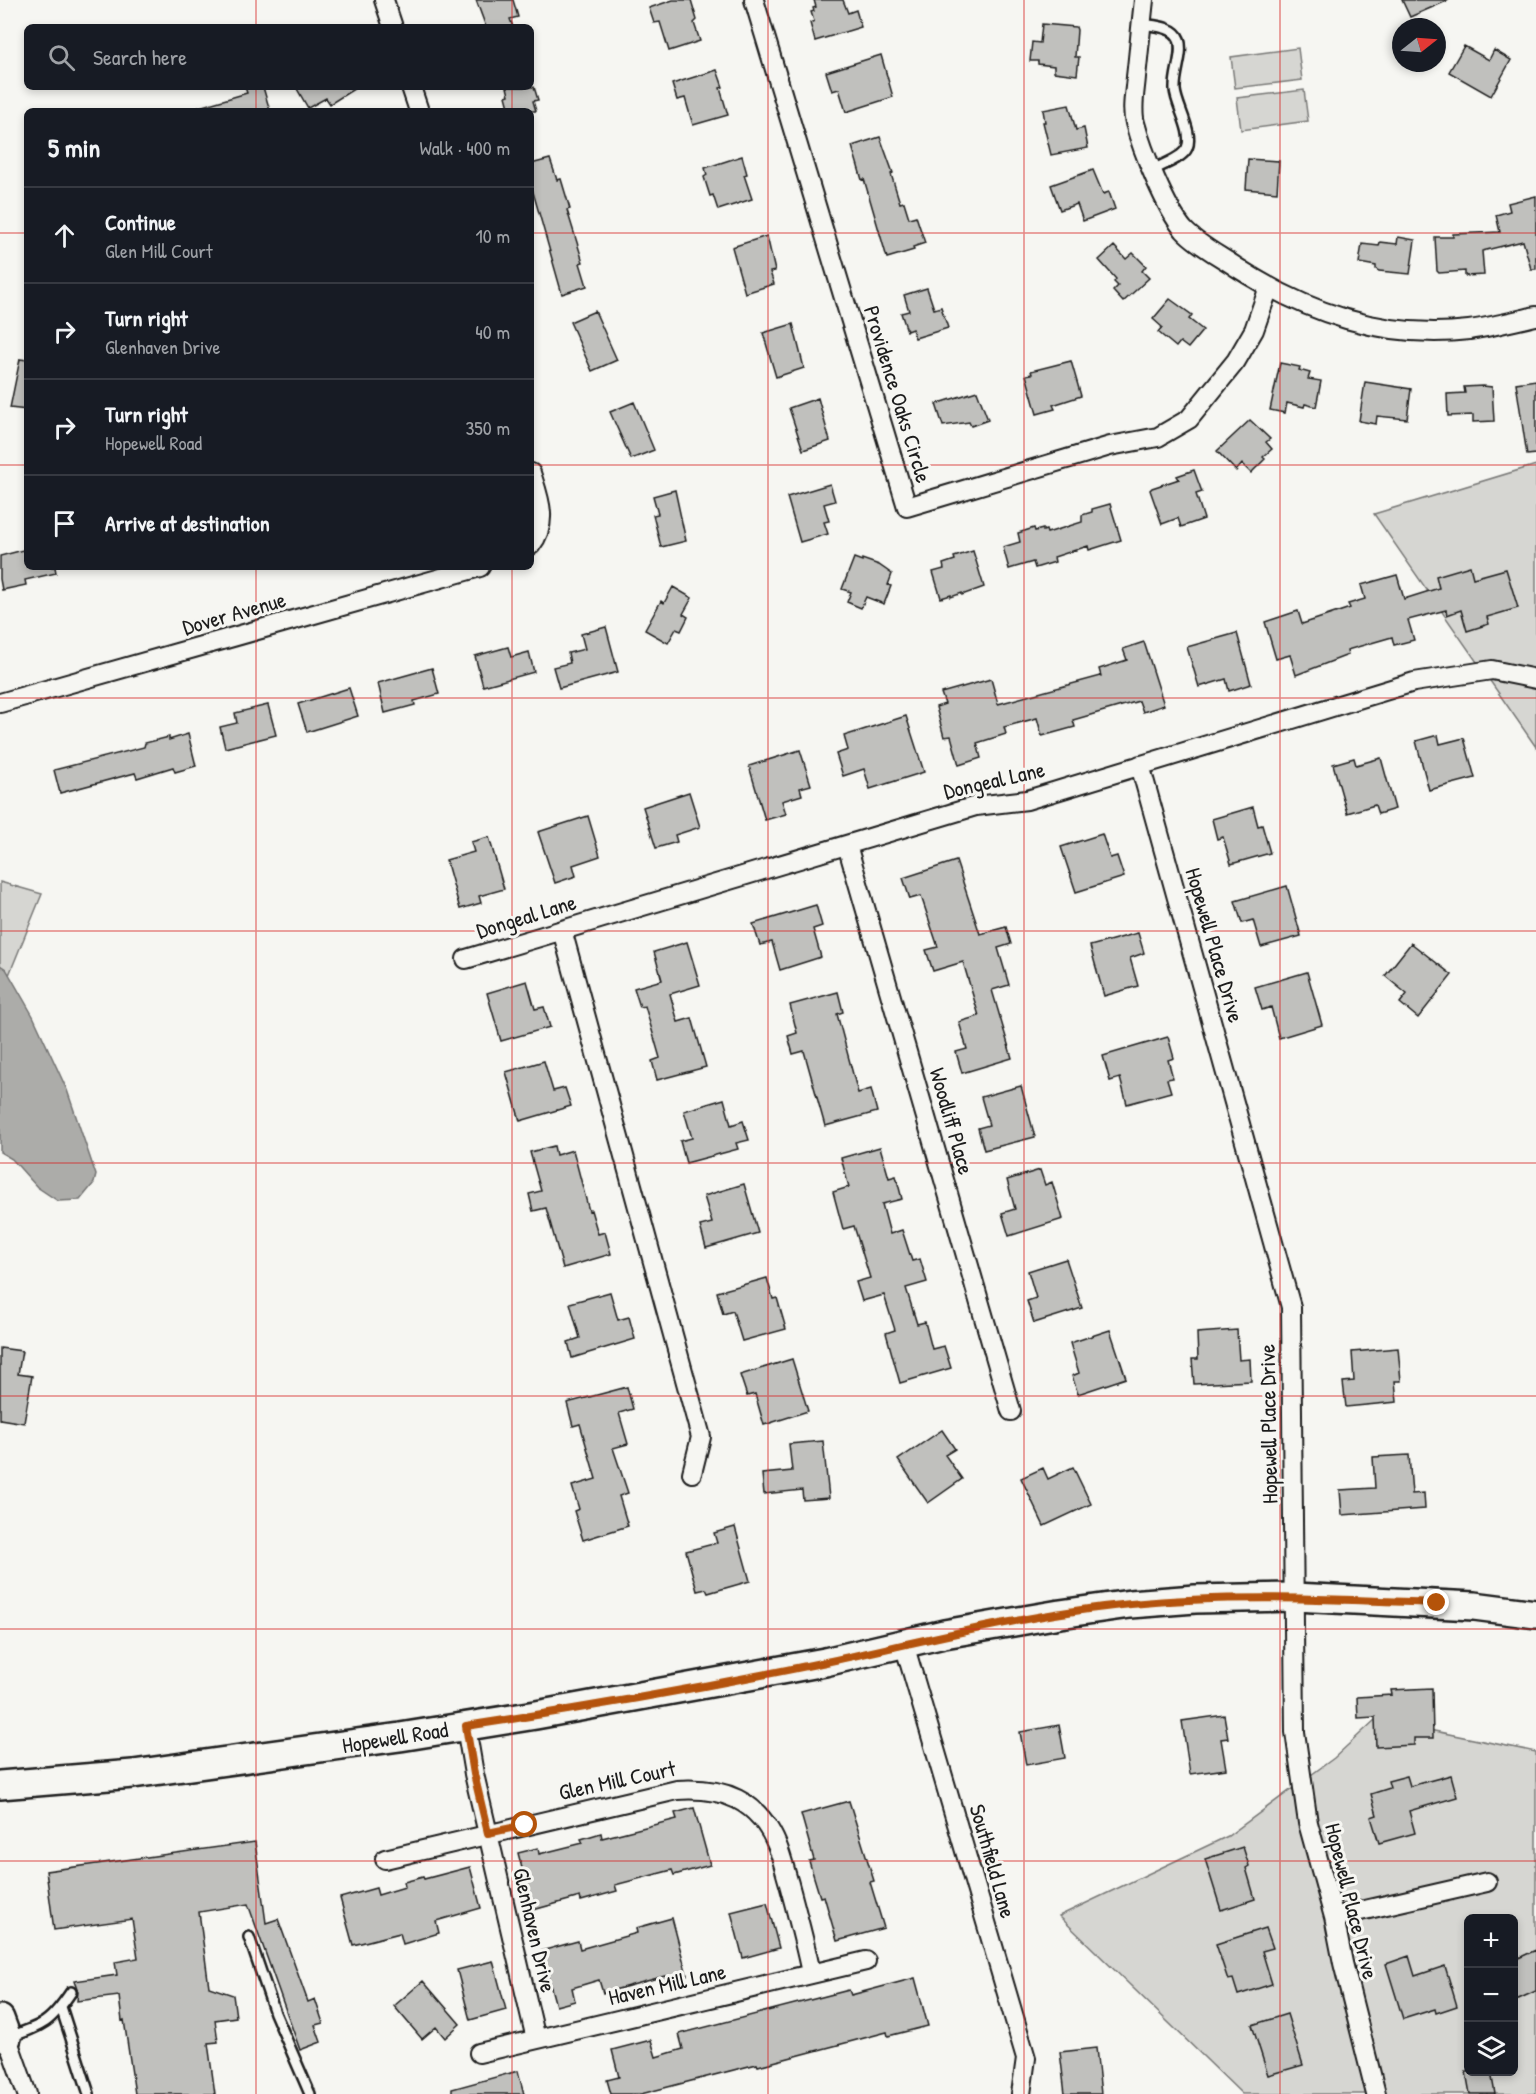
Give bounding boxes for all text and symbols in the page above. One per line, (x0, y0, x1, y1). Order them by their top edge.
north arrow (1392, 18, 1446, 72)
search box (24, 24, 534, 90)
icon: search (45, 41, 78, 74)
text: Search here (93, 42, 187, 72)
text: 5 min (48, 130, 100, 165)
text: Walk · 400 m (419, 134, 510, 161)
text: Continue (105, 207, 176, 237)
icon: ahead (48, 219, 81, 252)
text: 10 m (476, 222, 510, 249)
text: Glen Mill Court (105, 237, 213, 264)
street label: Providence Oaks Circle (857, 302, 939, 486)
text: Turn right (105, 303, 188, 333)
icon: right (48, 315, 81, 348)
text: 40 m (475, 318, 510, 345)
text: Glenhaven Drive (105, 333, 220, 360)
text: Turn right (105, 399, 188, 429)
icon: right (48, 411, 81, 444)
text: 350 m (465, 414, 510, 441)
text: Hopewell Road (105, 429, 202, 456)
icon: arrive (48, 507, 81, 540)
text: Arrive at destination (105, 508, 270, 538)
street label: Dover Avenue (179, 584, 289, 642)
street label: Dongeal Lane (941, 754, 1048, 806)
street label: Hopewell Place Drive (1179, 864, 1251, 1026)
street label: Dongeal Lane (472, 887, 580, 945)
street label: Woodliff Place (922, 1064, 982, 1178)
street label: Hopewell Place Drive (1252, 1344, 1284, 1504)
route end (1423, 1589, 1449, 1615)
street label: Hopewell Road (340, 1714, 451, 1760)
street label: Glen Mill Court (556, 1753, 678, 1807)
street label: Southfield Lane (962, 1801, 1024, 1922)
route start (511, 1811, 537, 1837)
street label: Hopewell Place Drive (1318, 1820, 1386, 1982)
street label: Glenhaven Drive (506, 1865, 564, 1995)
map controls (1464, 1914, 1518, 2076)
button: + (1464, 1914, 1518, 1968)
street label: Haven Mill Lane (605, 1956, 729, 2012)
button: − (1464, 1968, 1518, 2022)
button: layers (1464, 2022, 1518, 2076)

